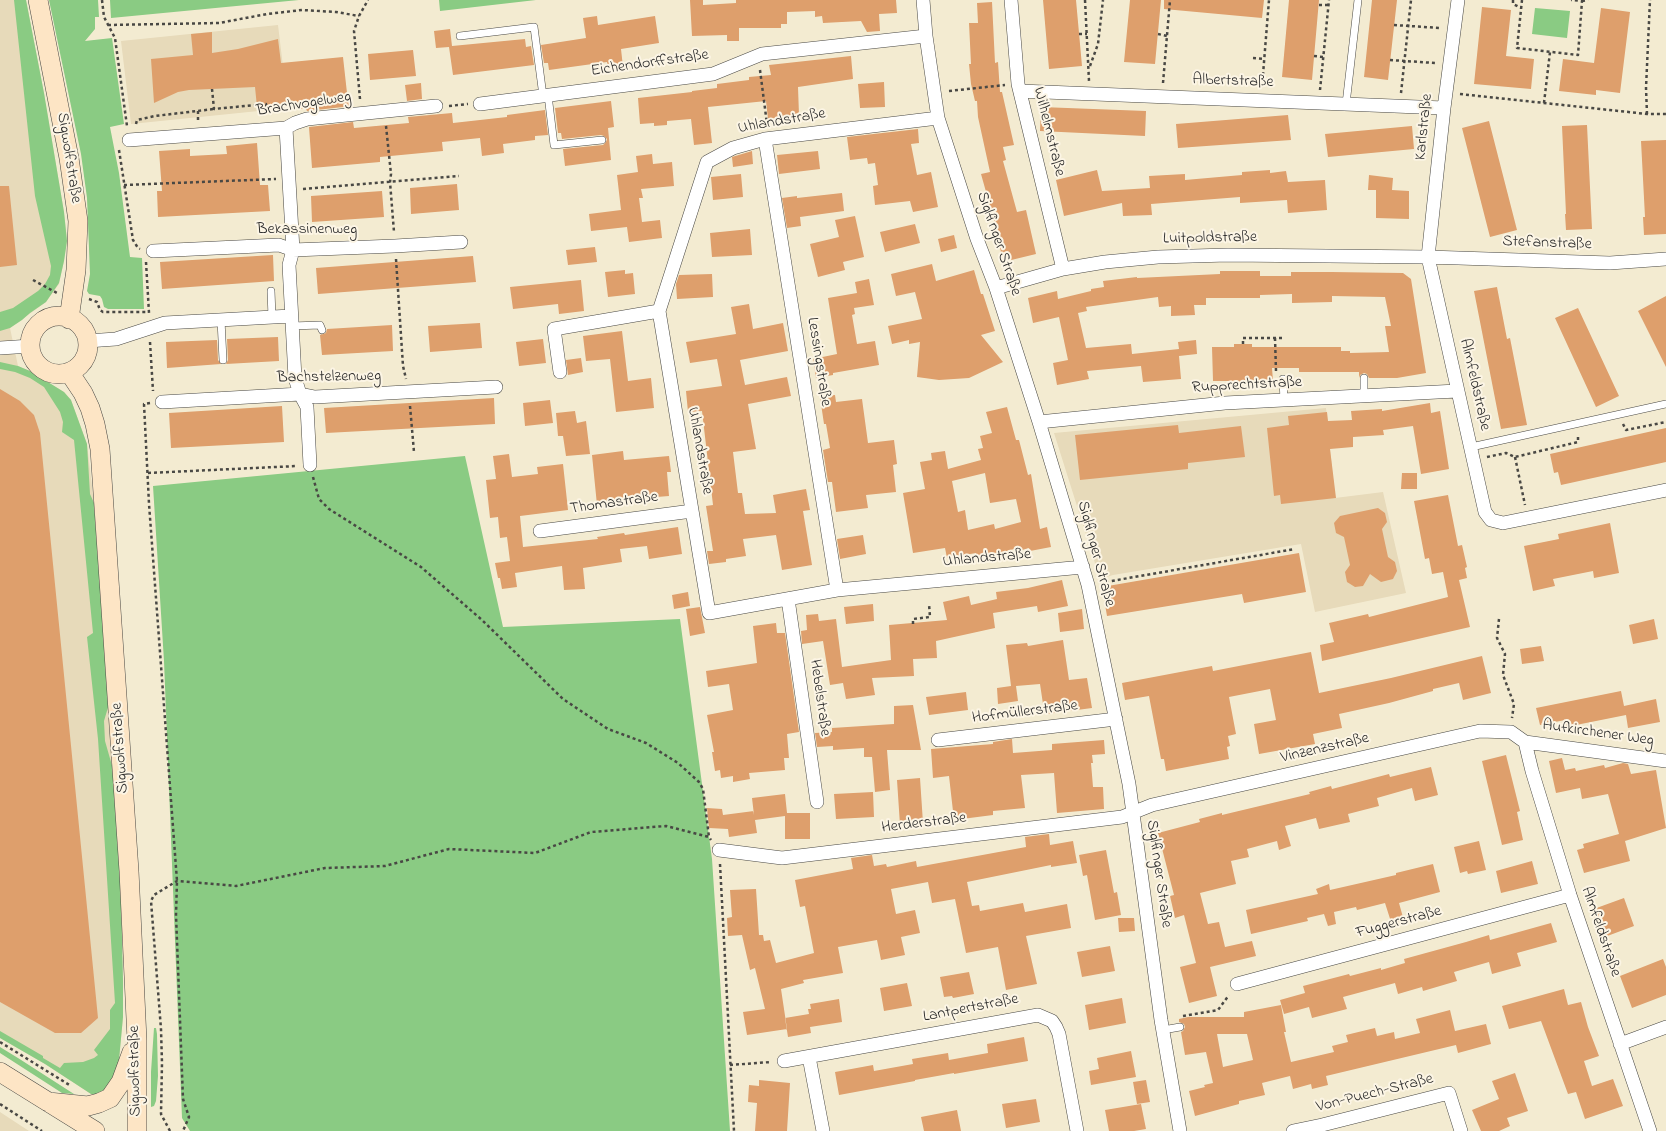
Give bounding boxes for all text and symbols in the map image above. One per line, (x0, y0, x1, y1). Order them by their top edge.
street label: Eichendorffstraße (590, 46, 710, 82)
street label: Albertstraße (1192, 71, 1274, 93)
street label: Wilhelmstraße (1028, 85, 1068, 179)
street label: Brachvogelweg (255, 88, 353, 122)
street label: Karlstraße (1412, 93, 1438, 161)
street label: Uhlandstraße (737, 105, 827, 139)
street label: Sigwolfstraße (51, 111, 85, 205)
street label: Siglfinger Straße (971, 189, 1025, 299)
street label: Bekassinenweg (257, 220, 357, 240)
street label: Luitpoldstraße (1163, 229, 1257, 249)
street label: Stefanstraße (1502, 233, 1592, 255)
street label: Lessingstraße (801, 316, 835, 408)
street label: Almfeldstraße (1454, 337, 1494, 433)
street label: Bachstelzenweg (277, 367, 381, 389)
street label: Rupprechtstraße (1191, 374, 1303, 398)
street label: Uhlandstraße (682, 406, 716, 496)
street label: Thomastraße (569, 488, 659, 520)
street label: Siglfinger Straße (1072, 499, 1118, 609)
street label: Uhlandstraße (942, 546, 1032, 572)
street label: Hebelstraße (804, 658, 834, 738)
street label: Hofmüllerstraße (971, 697, 1079, 729)
street label: Sigwolfstraße (108, 702, 134, 794)
street label: Aufkirchener Weg (1541, 717, 1655, 751)
street label: Vinzenzstraße (1279, 729, 1371, 769)
street label: Herderstraße (881, 809, 967, 839)
street label: Siglfinger Straße (1141, 819, 1175, 929)
street label: Almfeldstraße (1576, 884, 1624, 980)
street label: Fuggerstraße (1354, 902, 1444, 944)
street label: Lantpertstraße (922, 990, 1020, 1028)
street label: Sigwolfstraße (126, 1025, 146, 1117)
street label: Von-Puech-Straße (1315, 1070, 1435, 1118)

